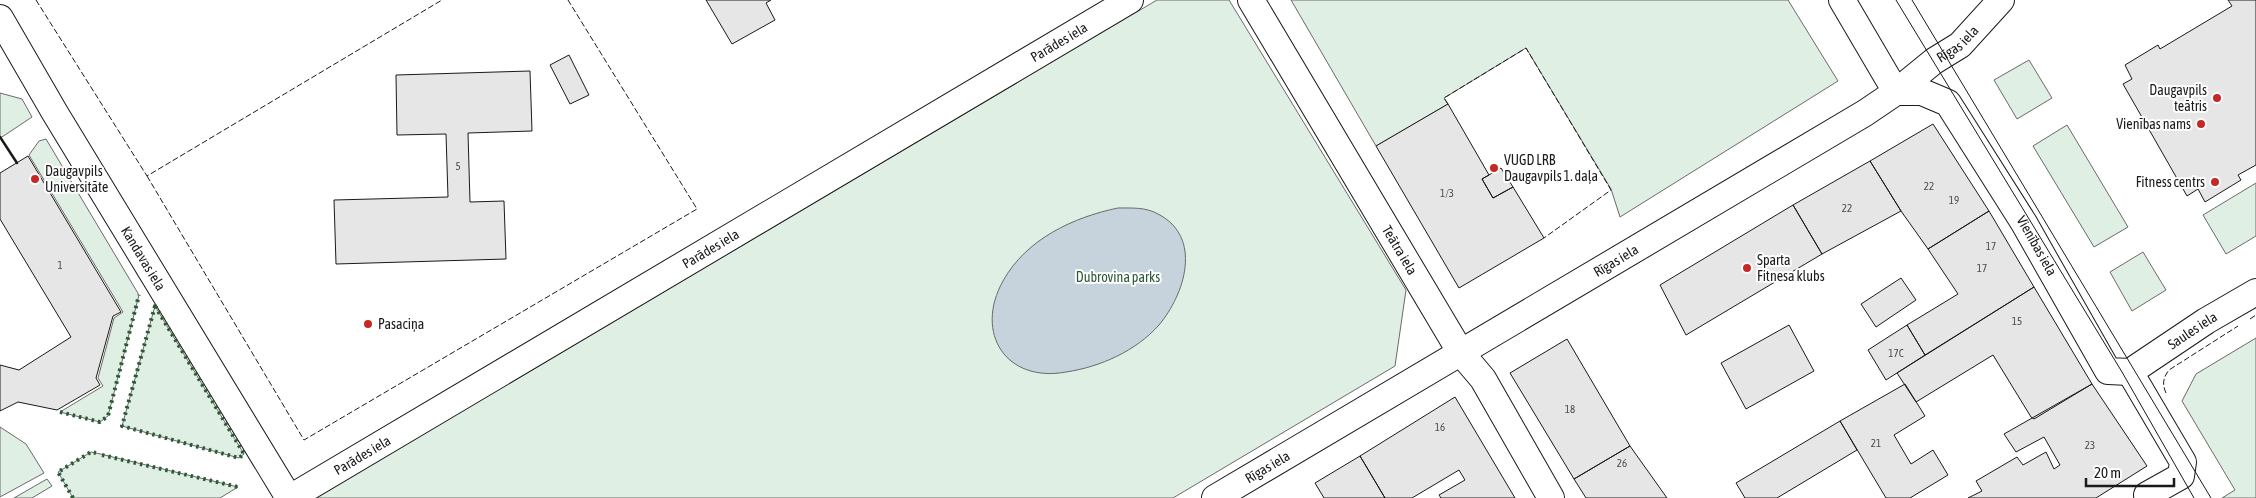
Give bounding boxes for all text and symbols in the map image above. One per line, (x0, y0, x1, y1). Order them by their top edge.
street label: Parādes iela (1028, 19, 1090, 65)
street label: Rīgas iela (1934, 23, 1981, 65)
place label: Daugavpils teātris (2149, 82, 2207, 114)
marker: Daugavpils teātris (2211, 92, 2223, 104)
place label: Vienības nams (2116, 116, 2191, 132)
marker: Vienības nams (2195, 118, 2207, 130)
place label: VUGD LRB Daugavpils 1. daļa (1504, 152, 1598, 184)
house number: 5 (455, 160, 461, 172)
marker: VUGD LRB Daugavpils 1. daļa (1488, 162, 1500, 174)
place label: Daugavpils Universitāte (45, 163, 108, 195)
marker: Daugavpils Universitāte (29, 173, 41, 185)
place label: Fitness centrs (2136, 174, 2205, 190)
marker: Fitness centrs (2209, 176, 2221, 188)
house number: 22 (1924, 180, 1934, 192)
house number: 1/3 (1440, 187, 1454, 199)
house number: 19 (1949, 194, 1959, 206)
house number: 22 (1842, 202, 1852, 214)
street label: Vienības iela (2013, 213, 2060, 278)
street label: Teātra iela (1379, 223, 1421, 278)
street label: Kandavas iela (118, 224, 169, 293)
street label: Parādes iela (679, 226, 742, 272)
house number: 17 (1986, 240, 1996, 252)
street label: Rīgas iela (1591, 241, 1641, 280)
place label: Sparta Fitnesa klubs (1757, 252, 1825, 284)
house number: 1 (57, 259, 63, 271)
marker: Sparta Fitnesa klubs (1741, 262, 1753, 274)
house number: 17 (1977, 262, 1987, 274)
park label: Dubrovina parks (1076, 269, 1160, 285)
street label: Saules iela (2165, 308, 2220, 352)
house number: 15 (2012, 315, 2022, 327)
place label: Pasaciņa (378, 316, 424, 332)
marker: Pasaciņa (362, 318, 374, 330)
house number: 17C (1888, 347, 1904, 359)
house number: 18 (1565, 403, 1575, 415)
house number: 16 (1435, 421, 1445, 433)
street label: Parādes iela (331, 432, 394, 478)
house number: 21 (1871, 437, 1881, 449)
house number: 23 (2085, 439, 2095, 451)
street label: Rīgas iela (1242, 447, 1293, 486)
scale bar (2086, 456, 2174, 488)
house number: 26 (1617, 457, 1627, 469)
text: 20 m (2094, 464, 2121, 481)

